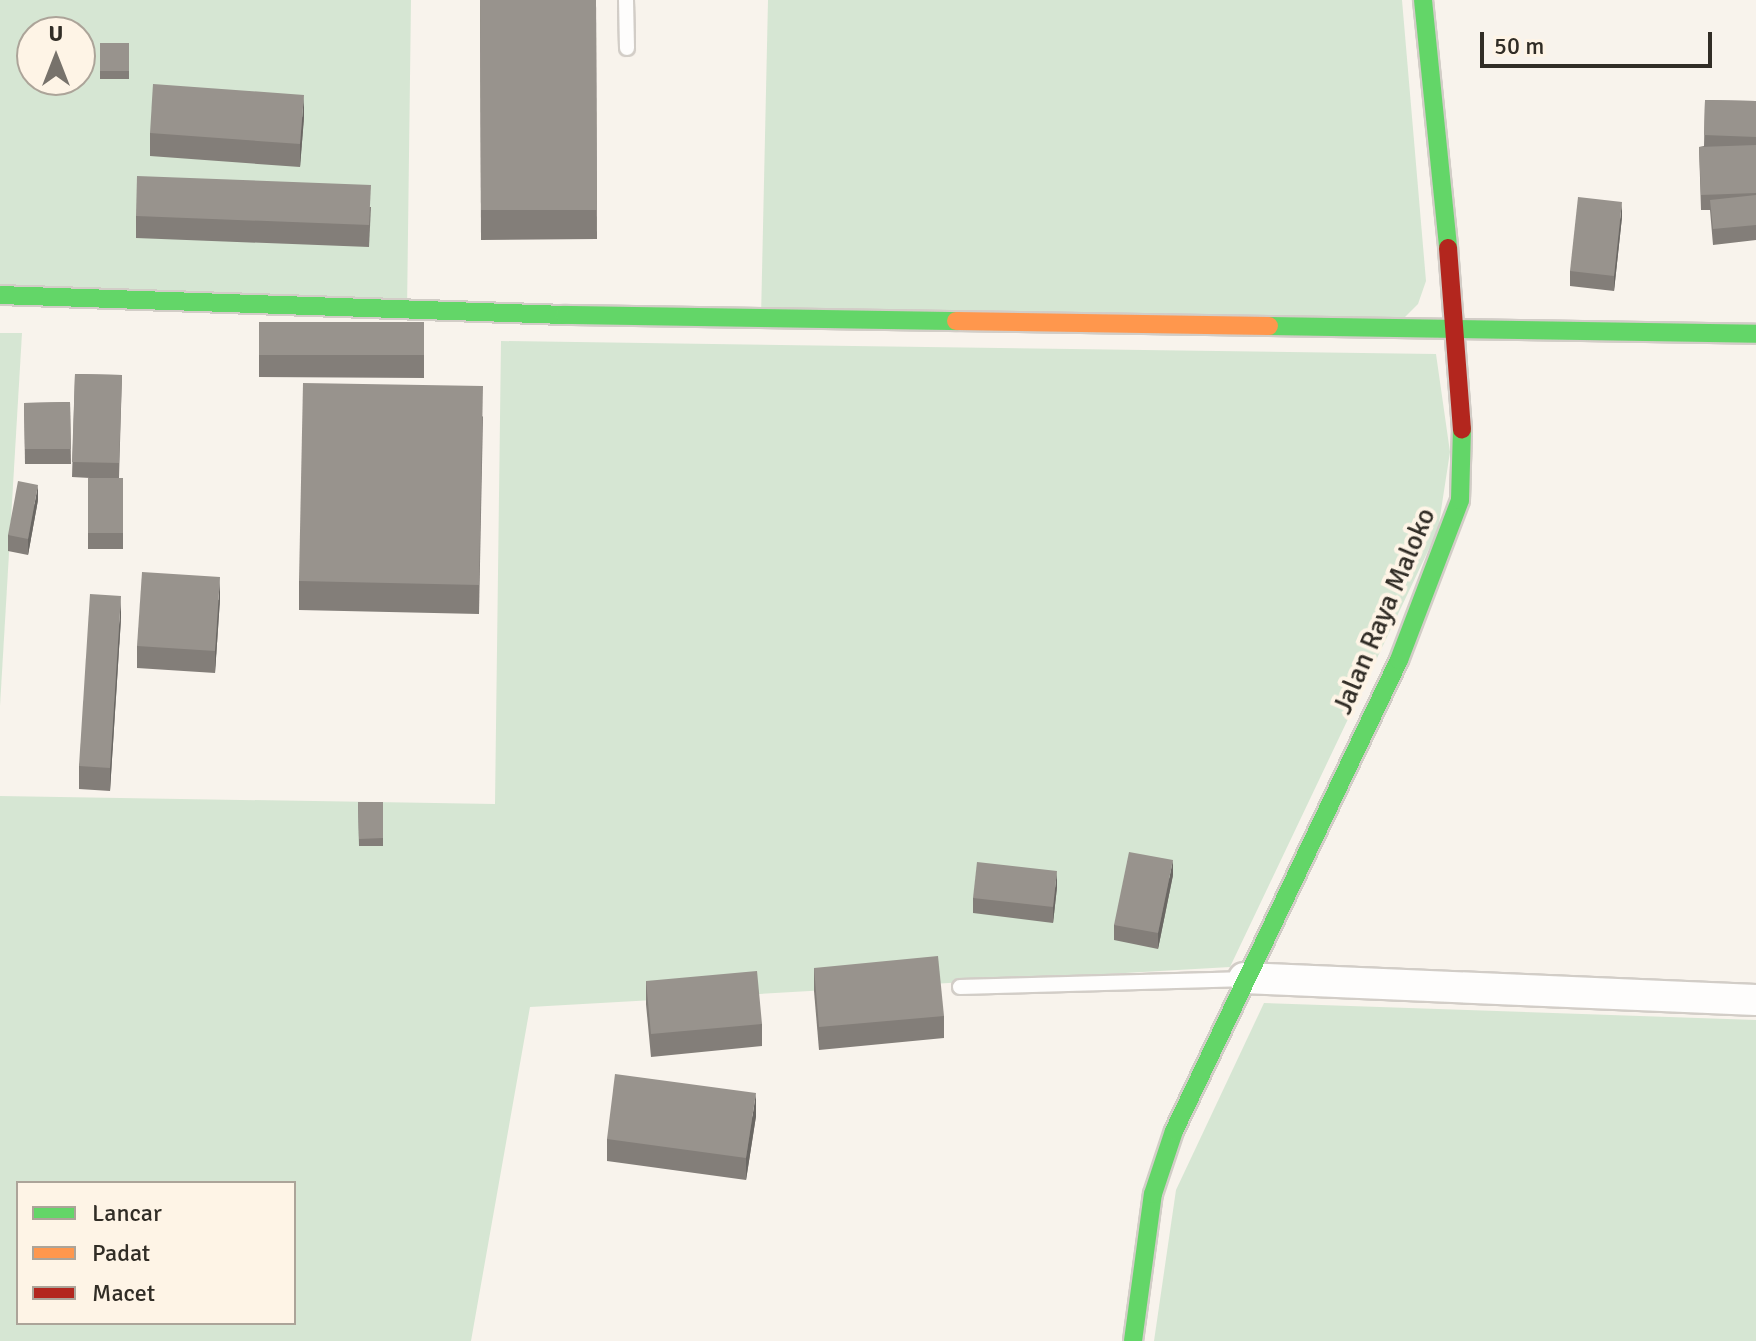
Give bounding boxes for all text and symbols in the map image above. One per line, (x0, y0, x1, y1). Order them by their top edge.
north arrow (16, 16, 96, 96)
scale bar (1484, 16, 1716, 66)
text: U (49, 20, 63, 47)
text: 50 m (1494, 31, 1544, 61)
street label: Jalan Raya Maloko (1325, 503, 1443, 719)
legend (16, 1181, 296, 1325)
text: Lancar (92, 1198, 162, 1228)
text: Padat (92, 1238, 150, 1268)
text: Macet (92, 1278, 155, 1308)

